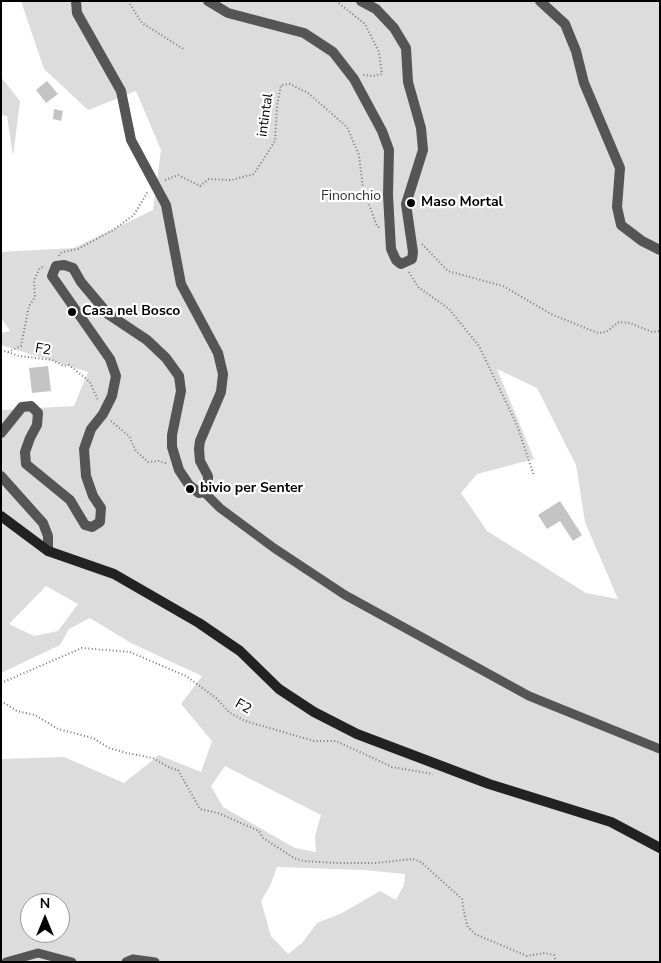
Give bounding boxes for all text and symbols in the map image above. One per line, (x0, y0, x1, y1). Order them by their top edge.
street label: intintal (255, 92, 277, 138)
park label: Finonchio (321, 189, 381, 205)
place label: Maso Mortal (421, 195, 503, 211)
marker: Maso Mortal (405, 197, 417, 209)
place label: Casa nel Bosco (82, 304, 180, 320)
marker: Casa nel Bosco (66, 306, 78, 318)
street label: F2 (34, 340, 52, 360)
place label: bivio per Senter (200, 481, 303, 497)
marker: bivio per Senter (184, 483, 196, 495)
street label: F2 (232, 696, 254, 718)
north arrow (20, 893, 70, 943)
text: N (40, 894, 50, 913)

